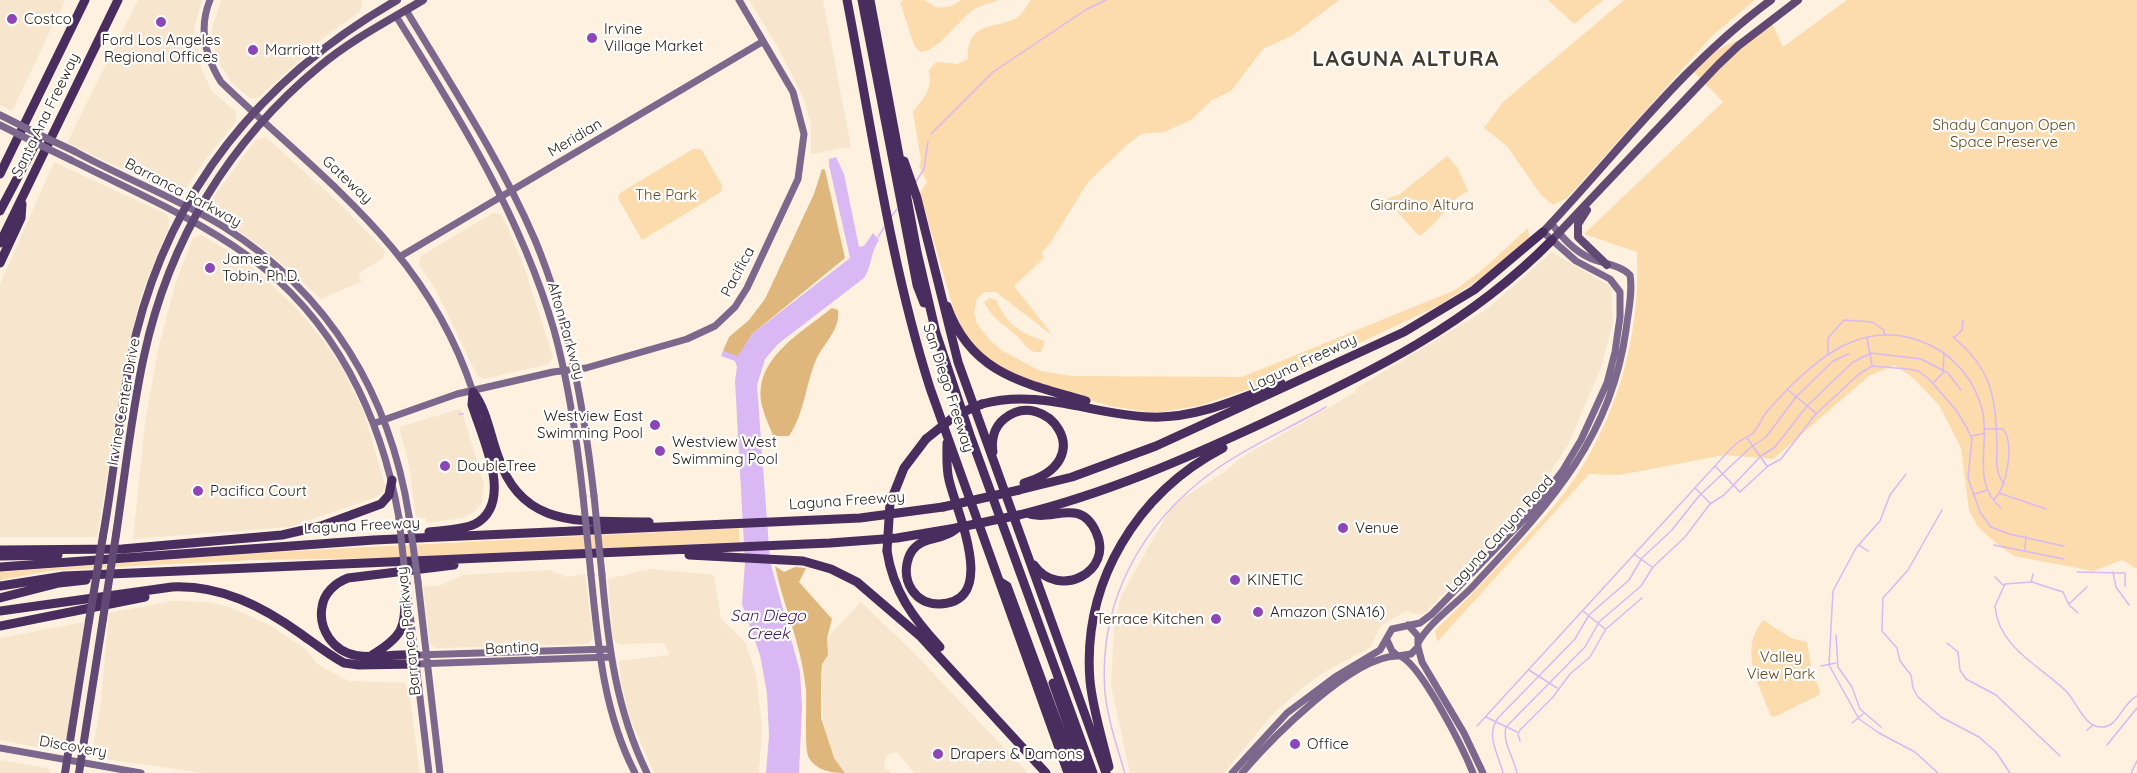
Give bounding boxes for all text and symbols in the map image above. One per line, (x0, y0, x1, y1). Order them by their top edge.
place label: Costco (24, 10, 72, 28)
marker: Costco (5, 12, 19, 26)
marker: Ford Los Angeles Regional Offices (154, 15, 168, 29)
place label: Irvine Village Market (604, 20, 703, 55)
place label: Ford Los Angeles Regional Offices (102, 31, 220, 66)
marker: Irvine Village Market (585, 31, 599, 45)
place label: Marriott (265, 41, 320, 59)
marker: Marriott (246, 43, 260, 57)
district label: LAGUNA ALTURA (1312, 47, 1500, 73)
street label: Santa Ana Freeway (8, 50, 84, 180)
street label: Meridian (545, 115, 605, 161)
park label: Shady Canyon Open Space Preserve (1932, 116, 2076, 151)
street label: Gateway (318, 152, 376, 208)
street label: Barranca Parkway (122, 155, 244, 231)
park label: The Park (635, 186, 697, 204)
park label: Giardino Altura (1370, 196, 1474, 214)
street label: Pacifica (717, 244, 759, 300)
place label: James Tobin, Ph.D. (222, 250, 300, 285)
marker: James Tobin, Ph.D. (203, 261, 217, 275)
street label: Alton Parkway (543, 280, 589, 382)
street label: San Diego Freeway (919, 321, 977, 455)
street label: Laguna Freeway (1246, 330, 1360, 396)
street label: Irvine Center Drive (104, 337, 144, 467)
place label: Westview East Swimming Pool (537, 407, 643, 442)
marker: Westview East Swimming Pool (648, 418, 662, 432)
place label: Westview West Swimming Pool (672, 433, 778, 468)
marker: Westview West Swimming Pool (653, 444, 667, 458)
place label: DoubleTree (457, 457, 536, 475)
marker: DoubleTree (438, 459, 452, 473)
street label: Laguna Canyon Road (1443, 472, 1557, 596)
place label: Pacifica Court (210, 482, 307, 500)
marker: Pacifica Court (191, 484, 205, 498)
street label: Laguna Freeway (788, 488, 906, 514)
street label: Laguna Freeway (303, 514, 421, 538)
place label: Venue (1355, 519, 1399, 537)
marker: Venue (1336, 521, 1350, 535)
street label: Barranca Parkway (393, 566, 425, 696)
place label: KINETIC (1247, 571, 1303, 589)
marker: KINETIC (1228, 573, 1242, 587)
place label: Amazon (SNA16) (1270, 603, 1385, 621)
marker: Amazon (SNA16) (1251, 605, 1265, 619)
water label: San Diego Creek (730, 606, 806, 644)
place label: Terrace Kitchen (1096, 610, 1204, 628)
marker: Terrace Kitchen (1209, 612, 1223, 626)
street label: Banting (485, 638, 539, 658)
park label: Valley View Park (1747, 648, 1815, 683)
street label: Discovery (38, 732, 108, 762)
place label: Office (1307, 735, 1349, 753)
marker: Office (1288, 737, 1302, 751)
place label: Drapers & Damons (950, 745, 1083, 763)
marker: Drapers & Damons (931, 747, 945, 761)

